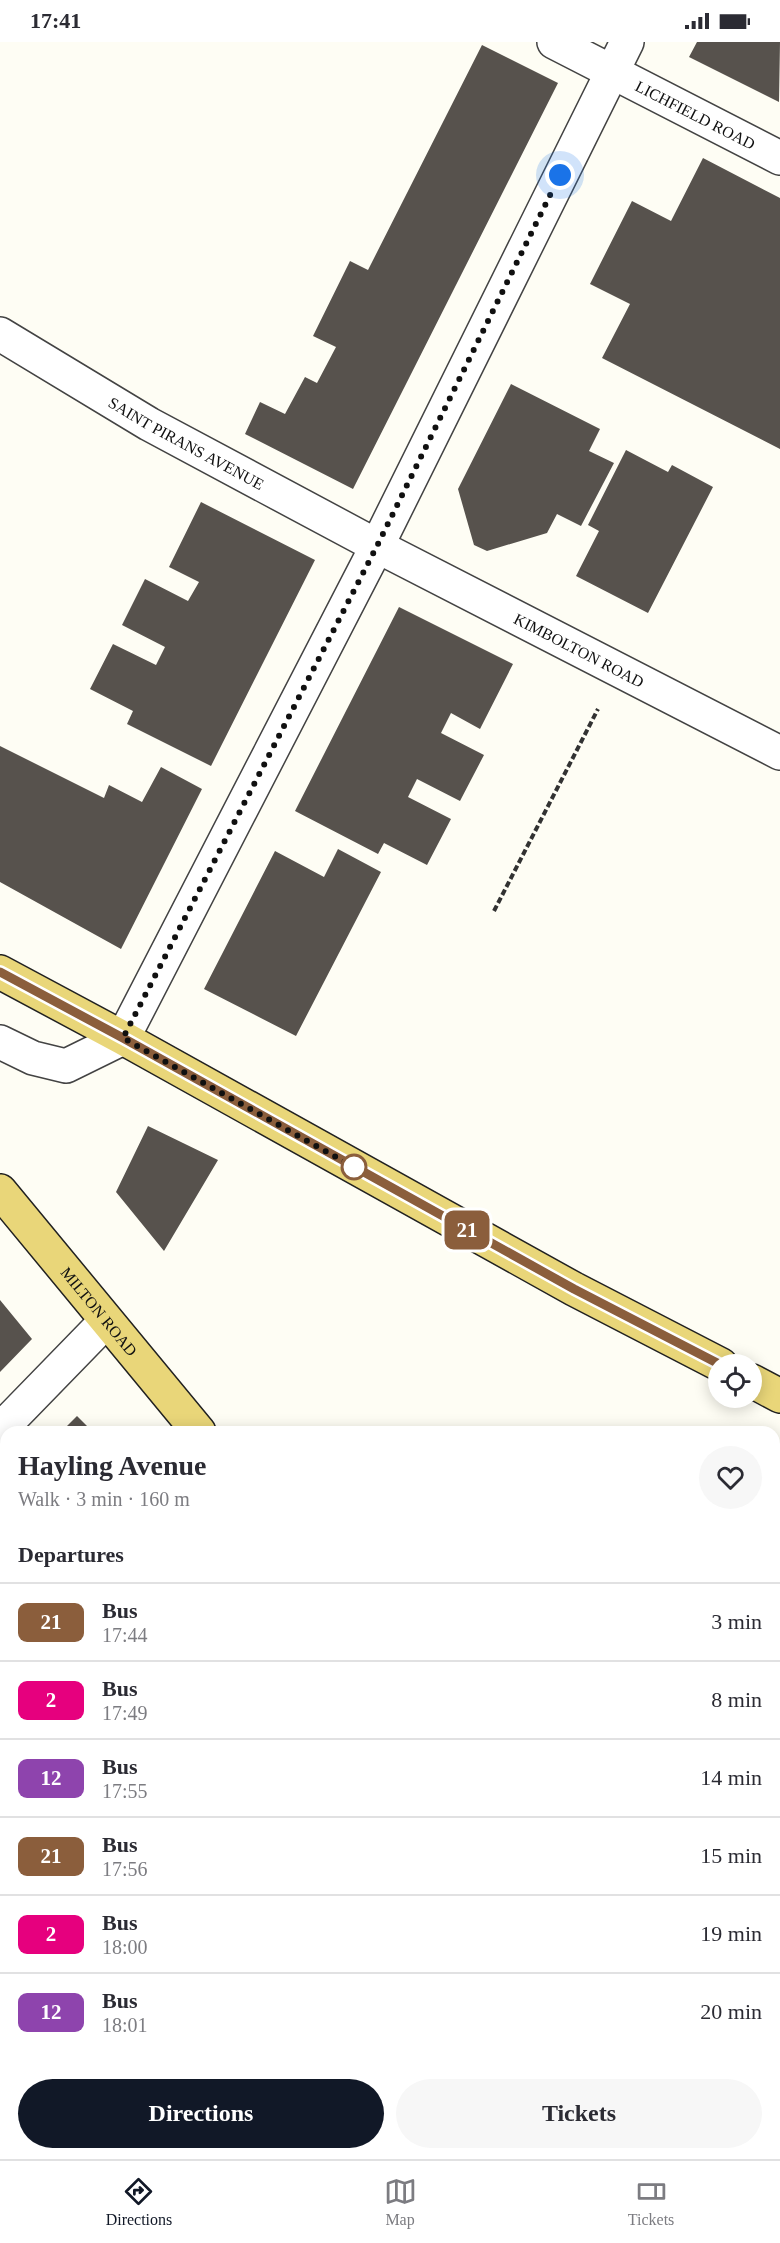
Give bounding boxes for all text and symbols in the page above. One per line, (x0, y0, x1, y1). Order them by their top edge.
text: 17:41 (30, 8, 81, 33)
street label: LICHFIELD ROAD (633, 77, 758, 153)
your location (545, 160, 575, 190)
street label: SAINT PIRANS AVENUE (105, 394, 267, 493)
street label: KIMBOLTON ROAD (511, 610, 647, 691)
unlabelled marker (341, 1154, 367, 1180)
line badge: 21 (440, 1210, 494, 1250)
text: 21 (457, 1218, 478, 1242)
street label: MILTON ROAD (57, 1264, 140, 1359)
map controls (708, 1354, 762, 1408)
button: locate (708, 1354, 762, 1408)
button: heart (699, 1446, 762, 1509)
text: Hayling Avenue (18, 1450, 207, 1481)
text: Walk · 3 min · 160 m (18, 1488, 190, 1510)
text: Departures (18, 1542, 124, 1567)
text: Bus (102, 1598, 137, 1623)
text: 3 min (711, 1609, 762, 1634)
text: 21 (41, 1610, 62, 1634)
text: 17:44 (102, 1624, 148, 1646)
text: Bus (102, 1676, 137, 1701)
text: 8 min (711, 1687, 762, 1712)
text: 2 (46, 1688, 56, 1712)
text: 17:49 (102, 1702, 148, 1724)
text: Bus (102, 1754, 137, 1779)
text: 14 min (700, 1765, 762, 1790)
text: 12 (41, 1766, 62, 1790)
text: 17:55 (102, 1780, 148, 1802)
text: Bus (102, 1832, 137, 1857)
text: 15 min (700, 1843, 762, 1868)
text: 21 (41, 1844, 62, 1868)
text: 17:56 (102, 1858, 148, 1880)
text: Bus (102, 1910, 137, 1935)
text: 19 min (700, 1921, 762, 1946)
text: 2 (46, 1922, 56, 1946)
text: 18:00 (102, 1936, 148, 1958)
text: Bus (102, 1988, 137, 2013)
text: 20 min (700, 1999, 762, 2024)
text: 12 (41, 2000, 62, 2024)
text: 18:01 (102, 2014, 148, 2036)
button: Directions (18, 2079, 384, 2148)
button: Tickets (396, 2079, 762, 2148)
tab: Directions (106, 2175, 172, 2229)
tab: Map (384, 2175, 417, 2229)
tab: Tickets (628, 2175, 674, 2229)

